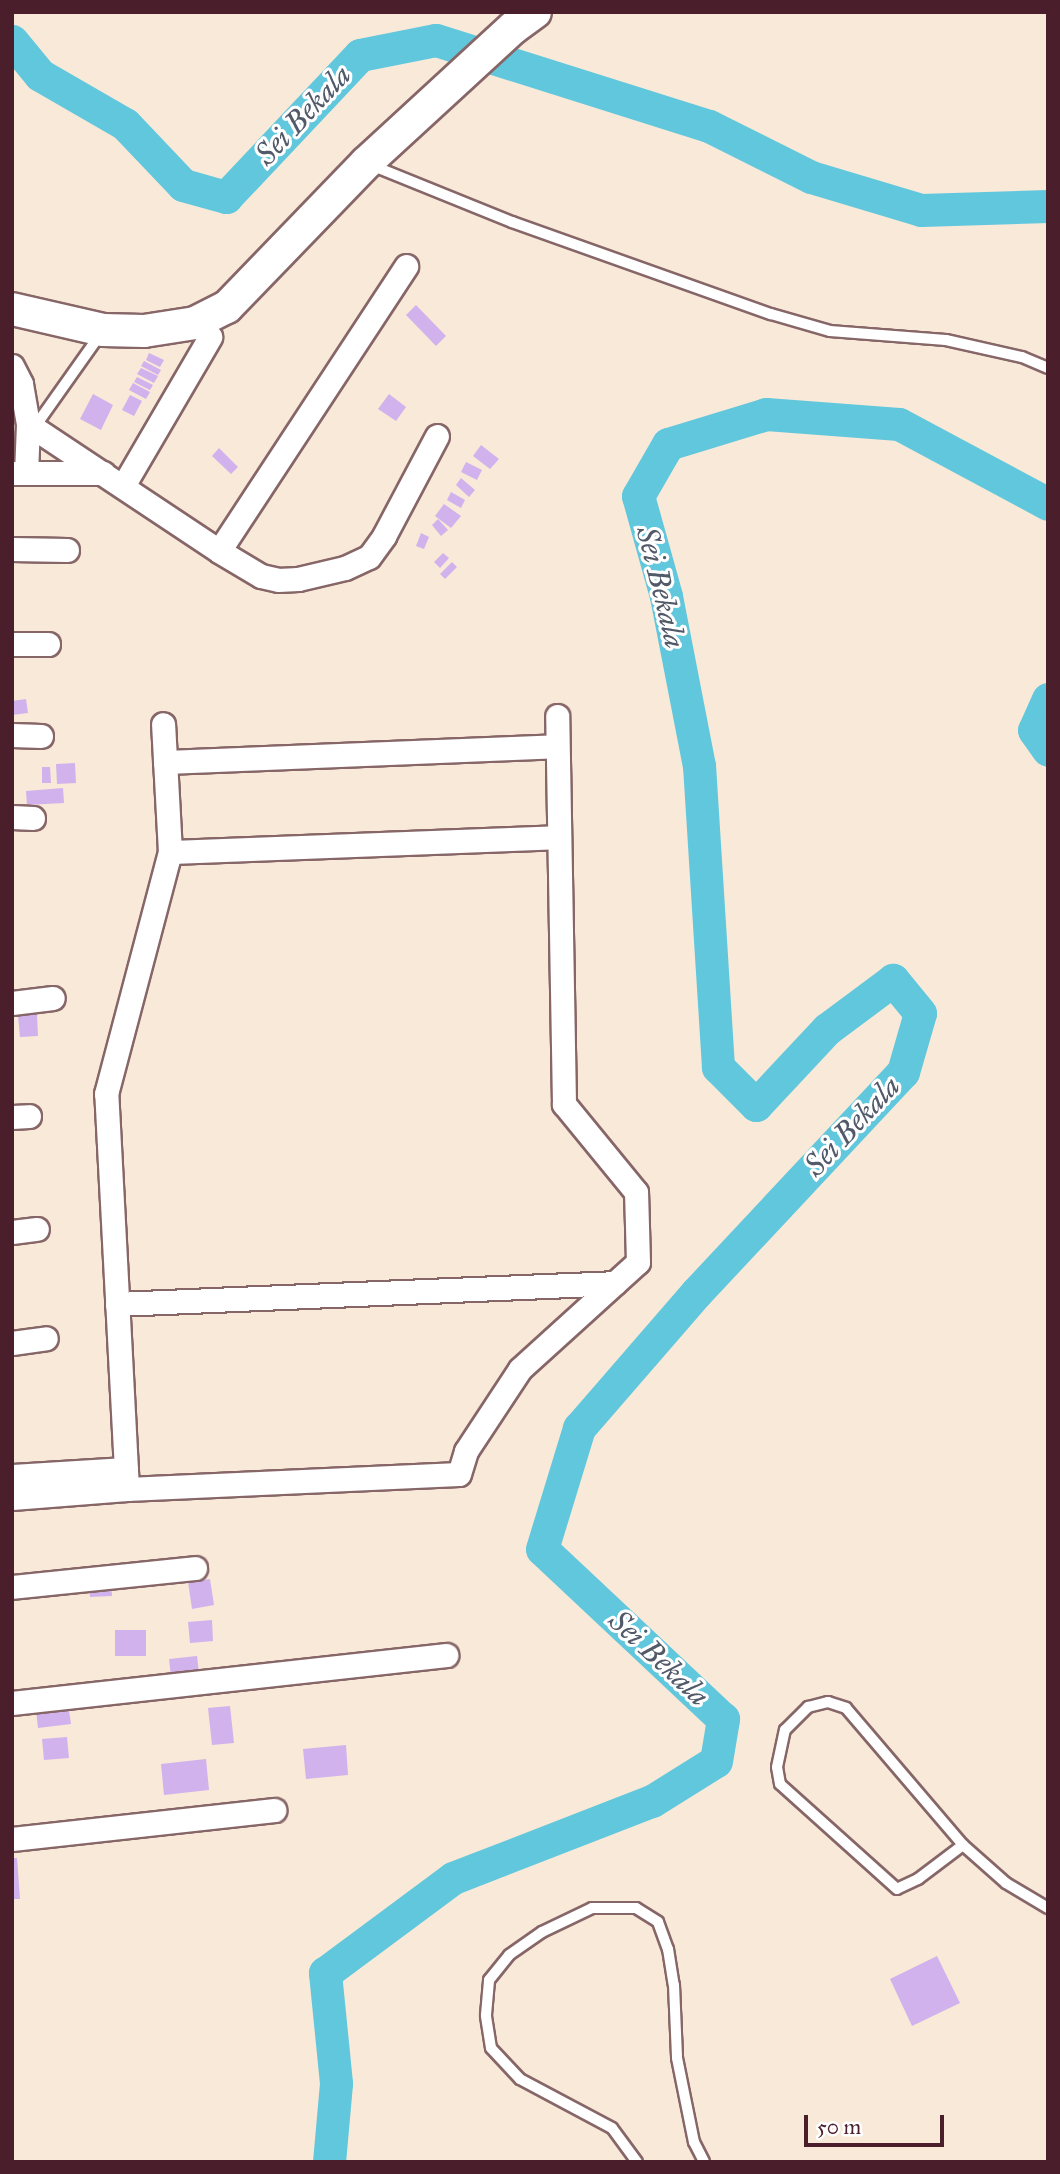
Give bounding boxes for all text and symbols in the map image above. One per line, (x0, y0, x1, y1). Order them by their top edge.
water label: Sei Bekala (248, 57, 358, 173)
water label: Sei Bekala (629, 522, 693, 652)
water label: Sei Bekala (797, 1068, 907, 1184)
water label: Sei Bekala (601, 1603, 717, 1713)
scale bar (808, 2100, 948, 2144)
text: 50 m (817, 2114, 861, 2140)

